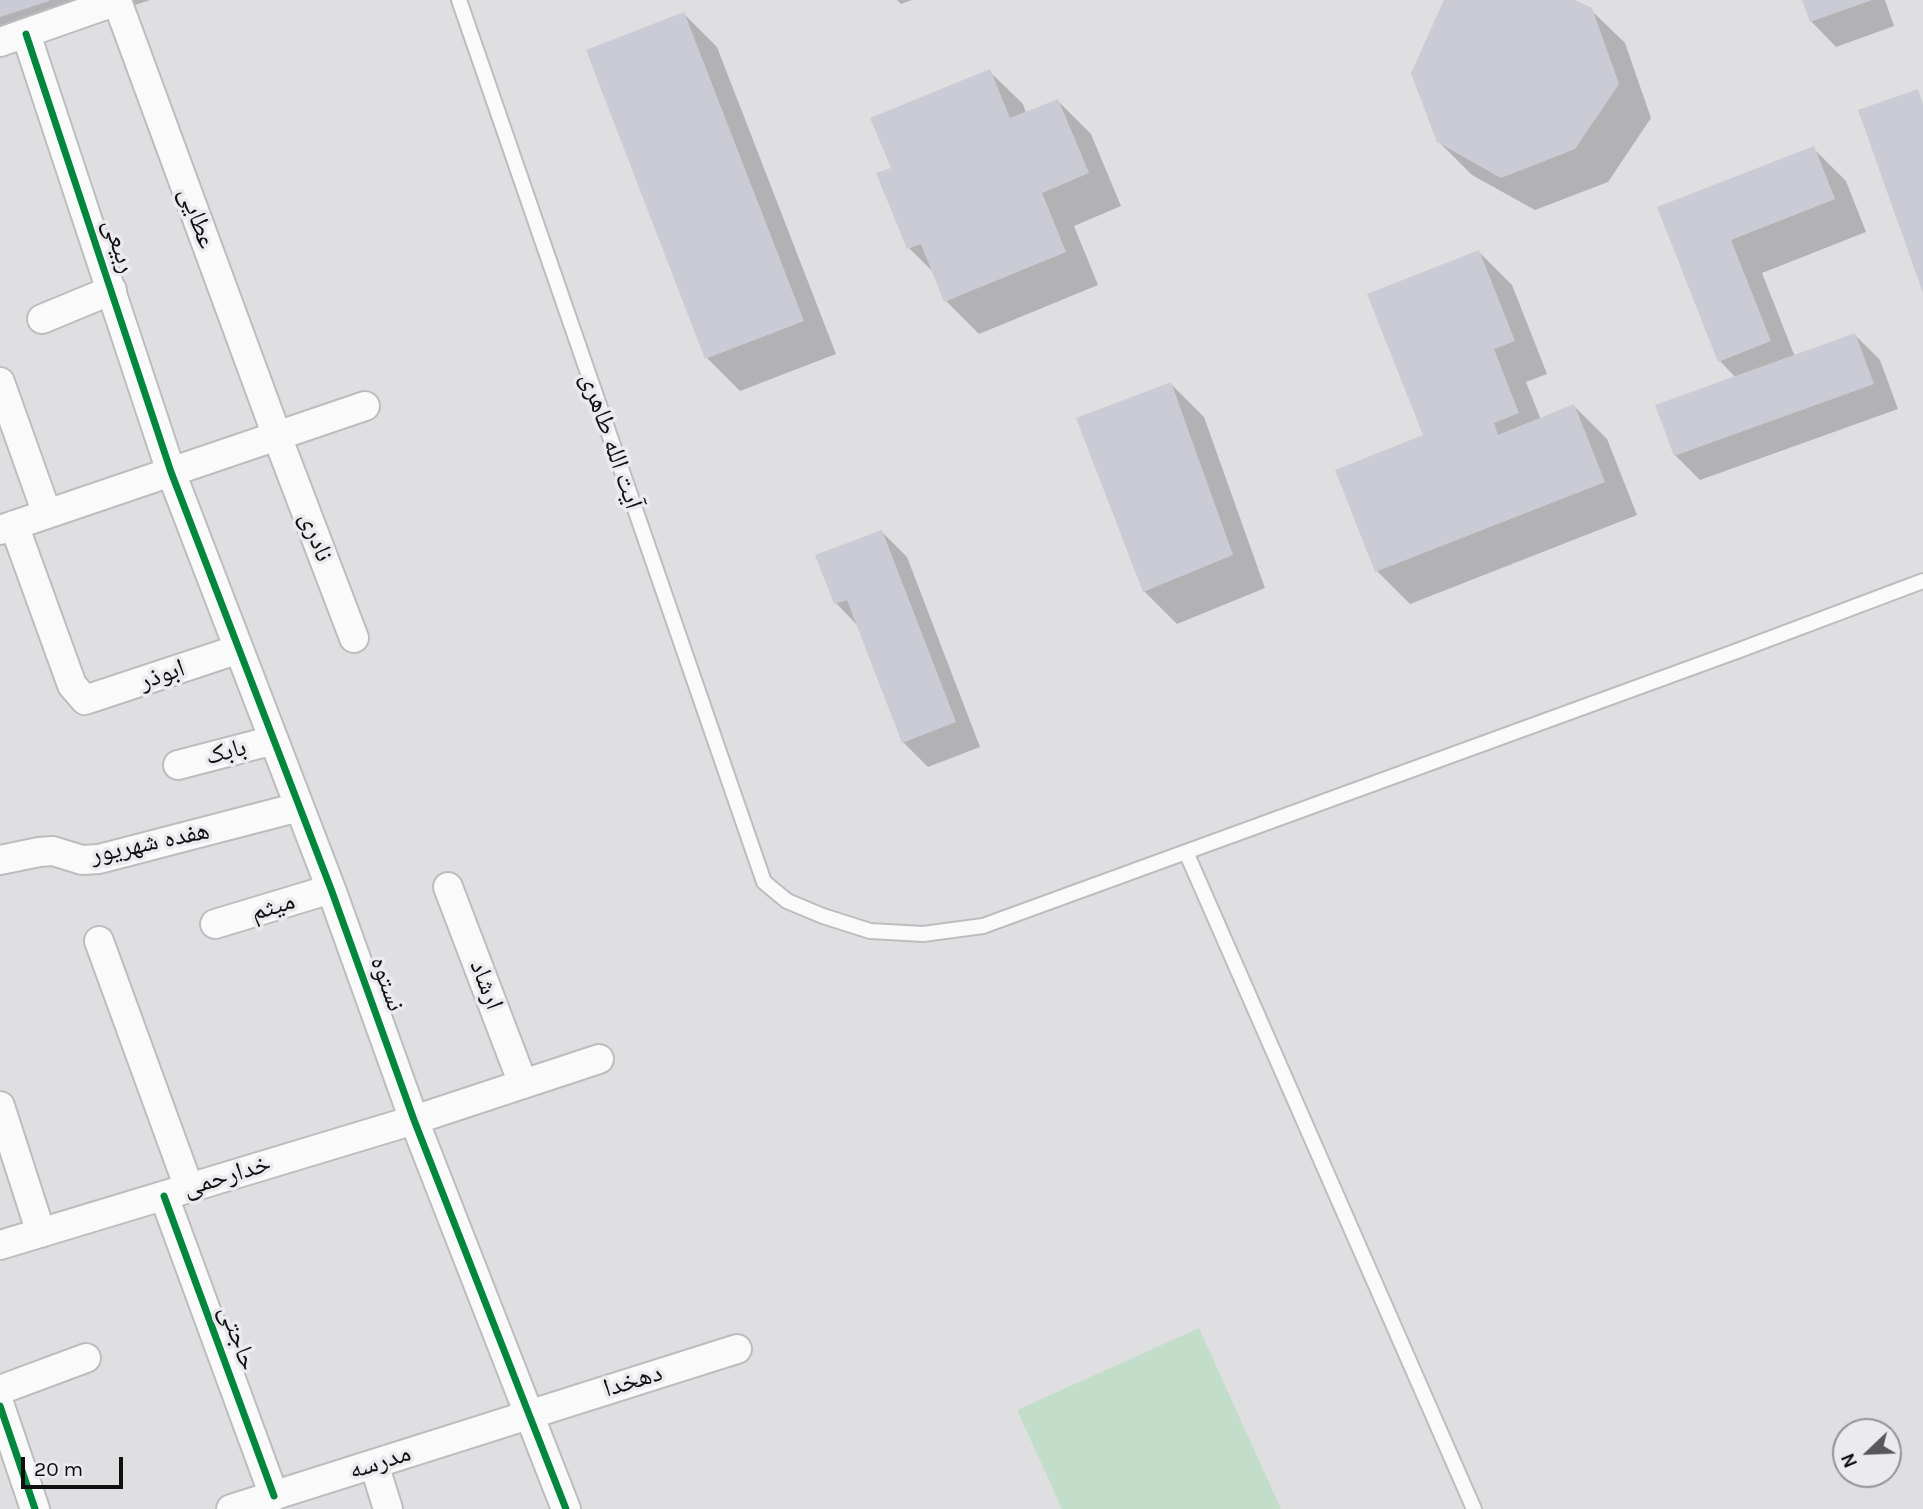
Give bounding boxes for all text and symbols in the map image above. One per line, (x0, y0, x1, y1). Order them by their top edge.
street label: عطایی (172, 183, 222, 253)
street label: ربیعی (96, 215, 142, 277)
street label: آیت الله طاهری (573, 369, 649, 513)
street label: نادری (292, 508, 340, 566)
street label: ابوذر (135, 653, 189, 697)
street label: بابک (202, 732, 250, 772)
street label: هفده شهریور (88, 815, 212, 871)
street label: میثم (247, 886, 299, 928)
street label: نستوه (363, 952, 411, 1016)
street label: ارشاد (462, 956, 510, 1014)
street label: خدارحمی (179, 1148, 275, 1204)
street label: حاجتی (212, 1301, 264, 1375)
street label: دهخدا (600, 1357, 666, 1405)
north arrow (1832, 1418, 1902, 1488)
street label: مدرسه (345, 1437, 415, 1487)
scale bar (24, 1442, 126, 1486)
text: N (1837, 1450, 1862, 1471)
text: 20 m (34, 1457, 83, 1481)

